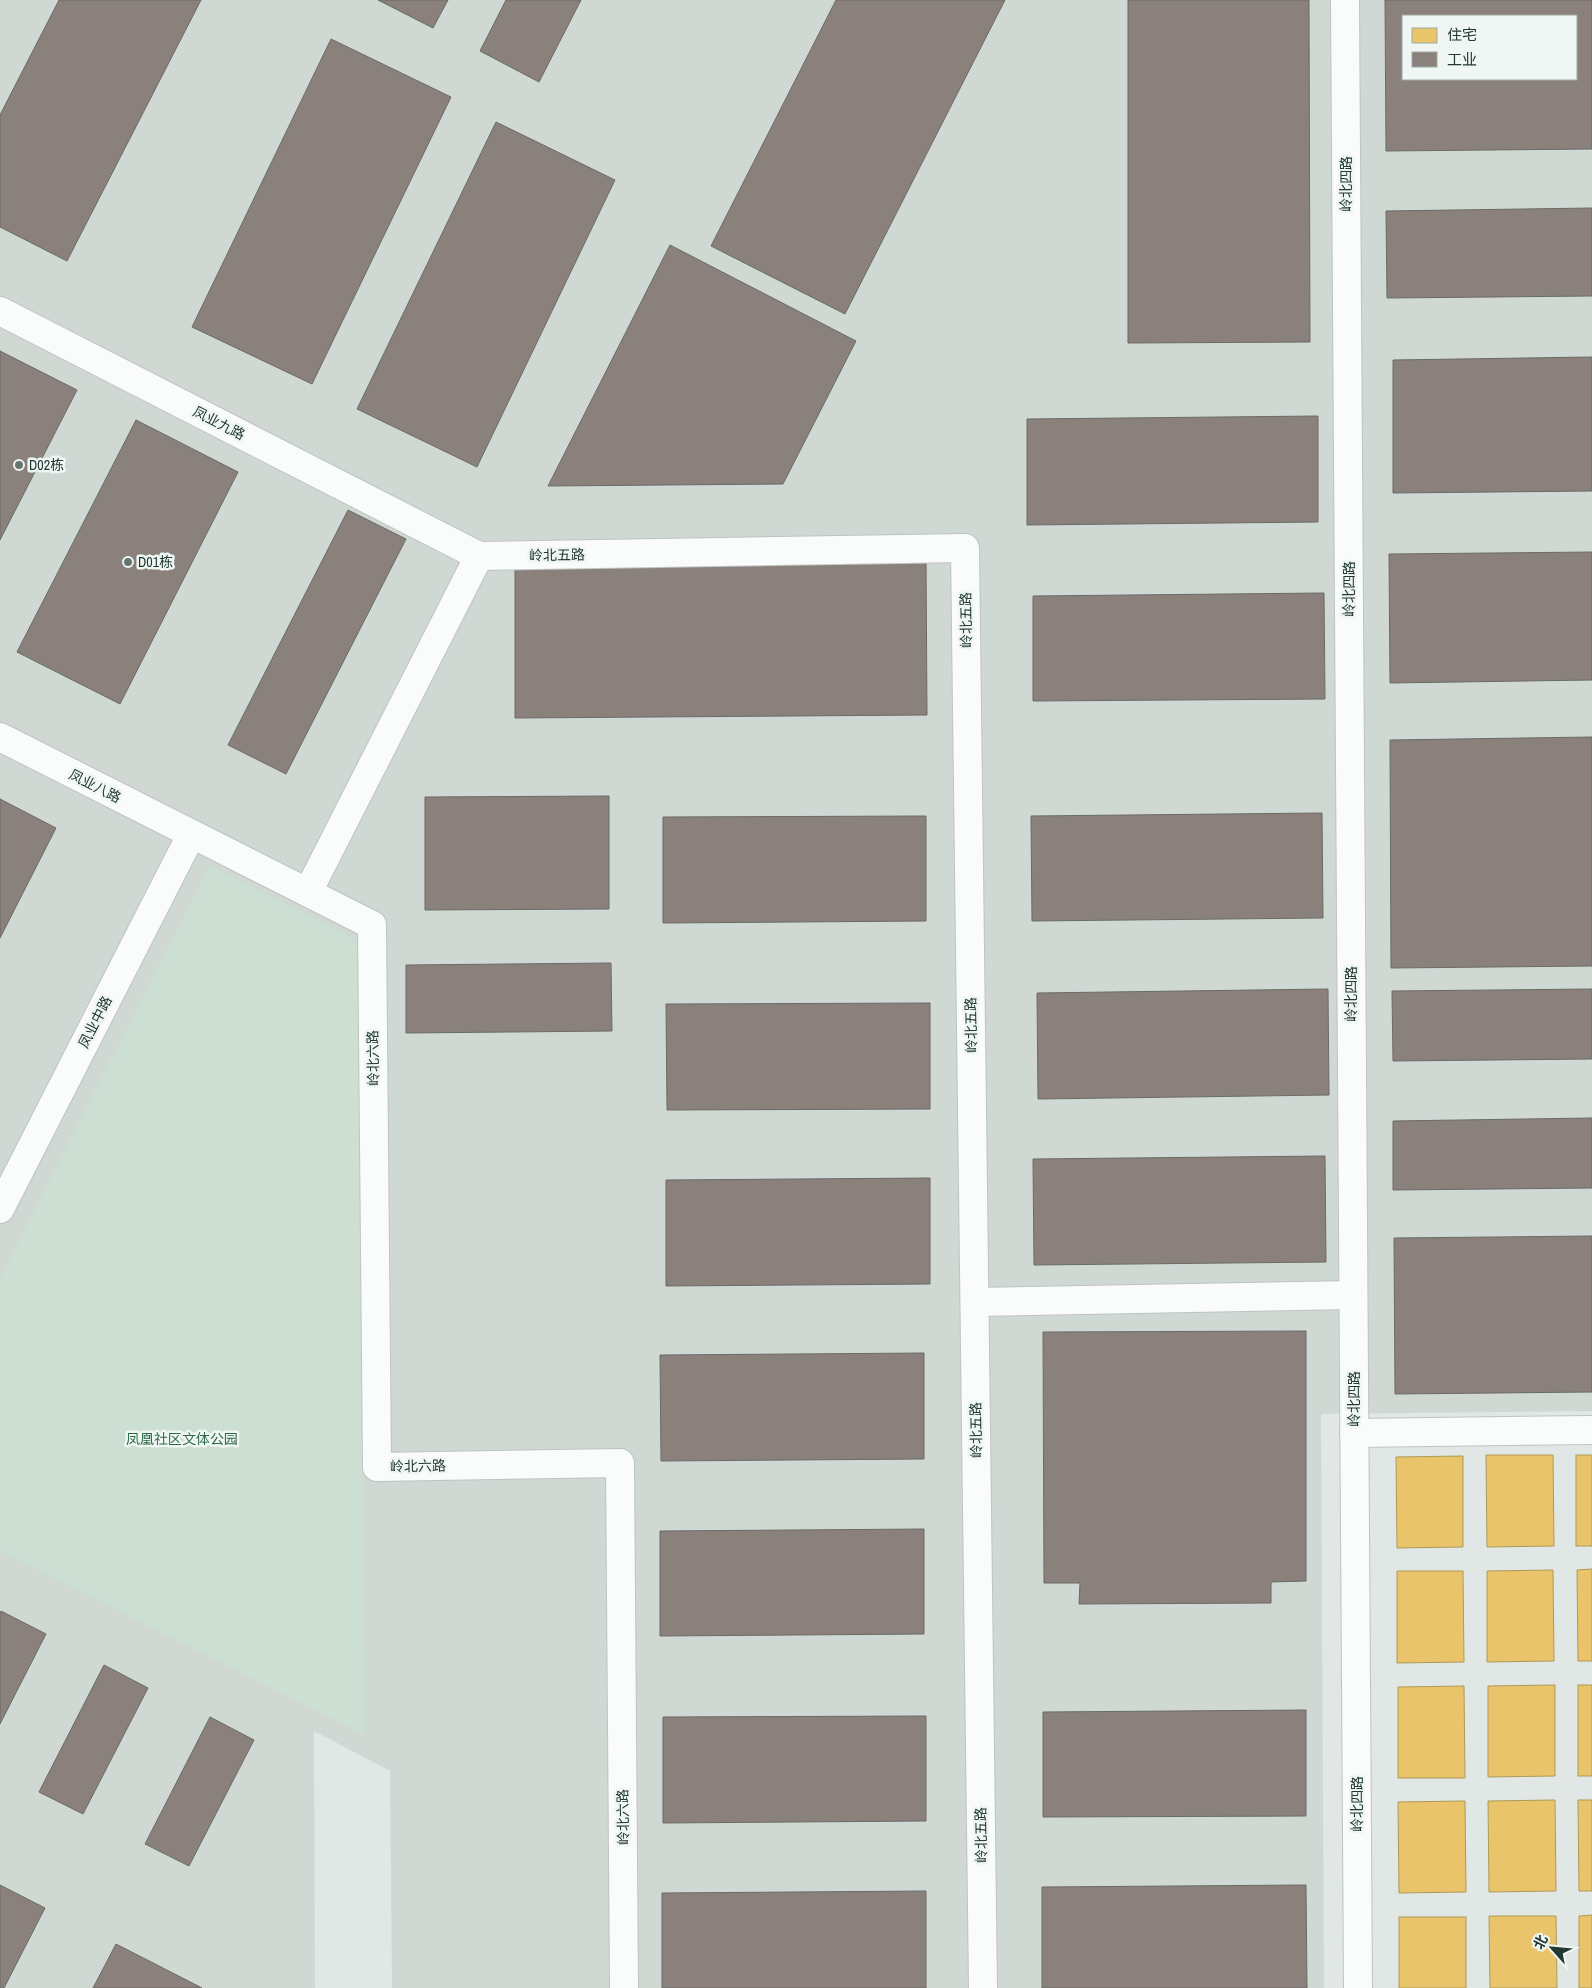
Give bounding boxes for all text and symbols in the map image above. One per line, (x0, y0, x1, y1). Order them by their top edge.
legend (1402, 15, 1577, 80)
text: 住宅 (1447, 24, 1477, 45)
text: 工业 (1447, 49, 1477, 70)
street label: 岭北四路 (1337, 156, 1355, 212)
street label: 凤业九路 (190, 402, 248, 444)
place label: D02栋 (29, 456, 64, 474)
marker: D02栋 (13, 459, 25, 471)
street label: 岭北五路 (529, 546, 585, 564)
place label: D01栋 (138, 553, 173, 571)
marker: D01栋 (122, 556, 134, 568)
street label: 岭北四路 (1340, 561, 1358, 617)
street label: 岭北五路 (957, 592, 975, 648)
street label: 凤业八路 (66, 765, 124, 807)
street label: 岭北四路 (1342, 966, 1360, 1022)
street label: 凤业中路 (74, 993, 116, 1051)
street label: 岭北五路 (962, 997, 980, 1053)
street label: 岭北六路 (364, 1030, 382, 1086)
street label: 岭北四路 (1345, 1371, 1363, 1427)
street label: 岭北五路 (967, 1402, 985, 1458)
park label: 凤凰社区文体公园 (126, 1430, 238, 1448)
street label: 岭北六路 (390, 1457, 446, 1475)
street label: 岭北四路 (1348, 1776, 1366, 1832)
street label: 岭北六路 (614, 1789, 632, 1845)
street label: 岭北五路 (972, 1807, 990, 1863)
north arrow (1527, 1923, 1577, 1973)
text: 北 (1529, 1932, 1552, 1952)

